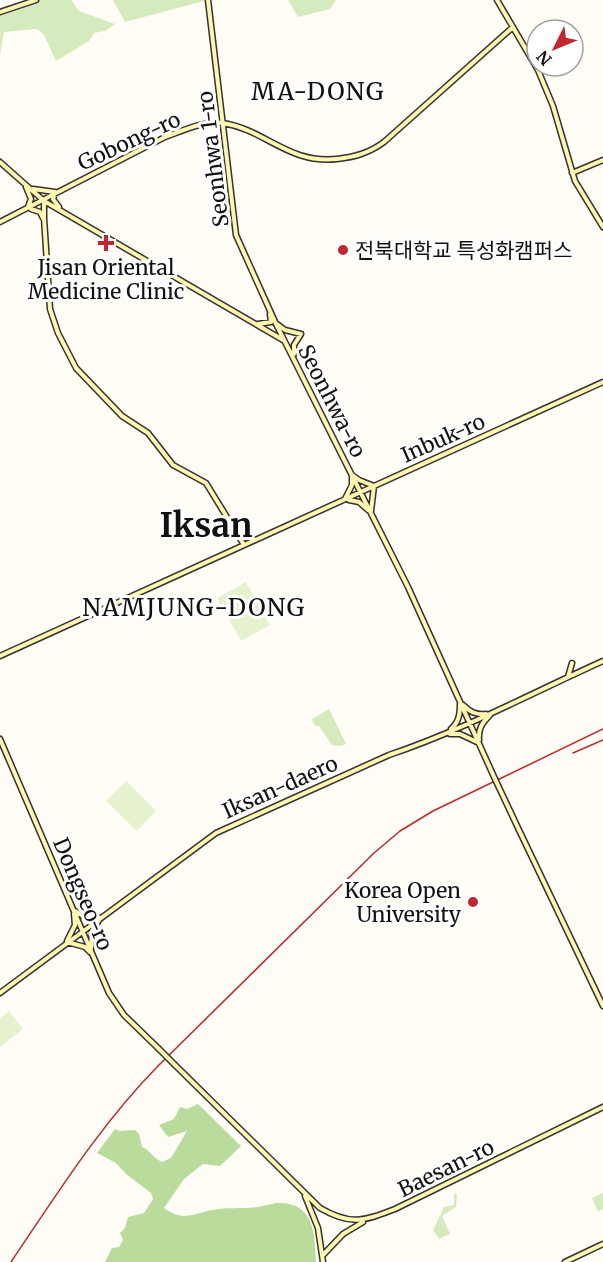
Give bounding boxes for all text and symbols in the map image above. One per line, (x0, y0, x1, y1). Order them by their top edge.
north arrow (525, 18, 585, 78)
text: N (532, 47, 556, 70)
district label: MA-DONG (251, 76, 385, 107)
street label: Seonhwa 1-ro (191, 90, 235, 228)
street label: Gobong-ro (73, 106, 185, 176)
marker: Jisan Oriental Medicine Clinic (97, 234, 115, 252)
place label: 전북대학교 특성화캠퍼스 (355, 237, 573, 264)
marker: 전북대학교 특성화캠퍼스 (336, 243, 350, 257)
place label: Jisan Oriental Medicine Clinic (28, 254, 184, 305)
street label: Seonhwa-ro (292, 340, 372, 462)
street label: Inbuk-ro (397, 408, 489, 468)
district label: Iksan (160, 505, 252, 546)
district label: NAMJUNG-DONG (82, 592, 306, 623)
street label: Iksan-daero (218, 750, 342, 824)
street label: Dongseo-ro (47, 834, 119, 954)
place label: Korea Open University (344, 877, 462, 928)
marker: Korea Open University (466, 895, 480, 909)
street label: Baesan-ro (394, 1133, 498, 1203)

